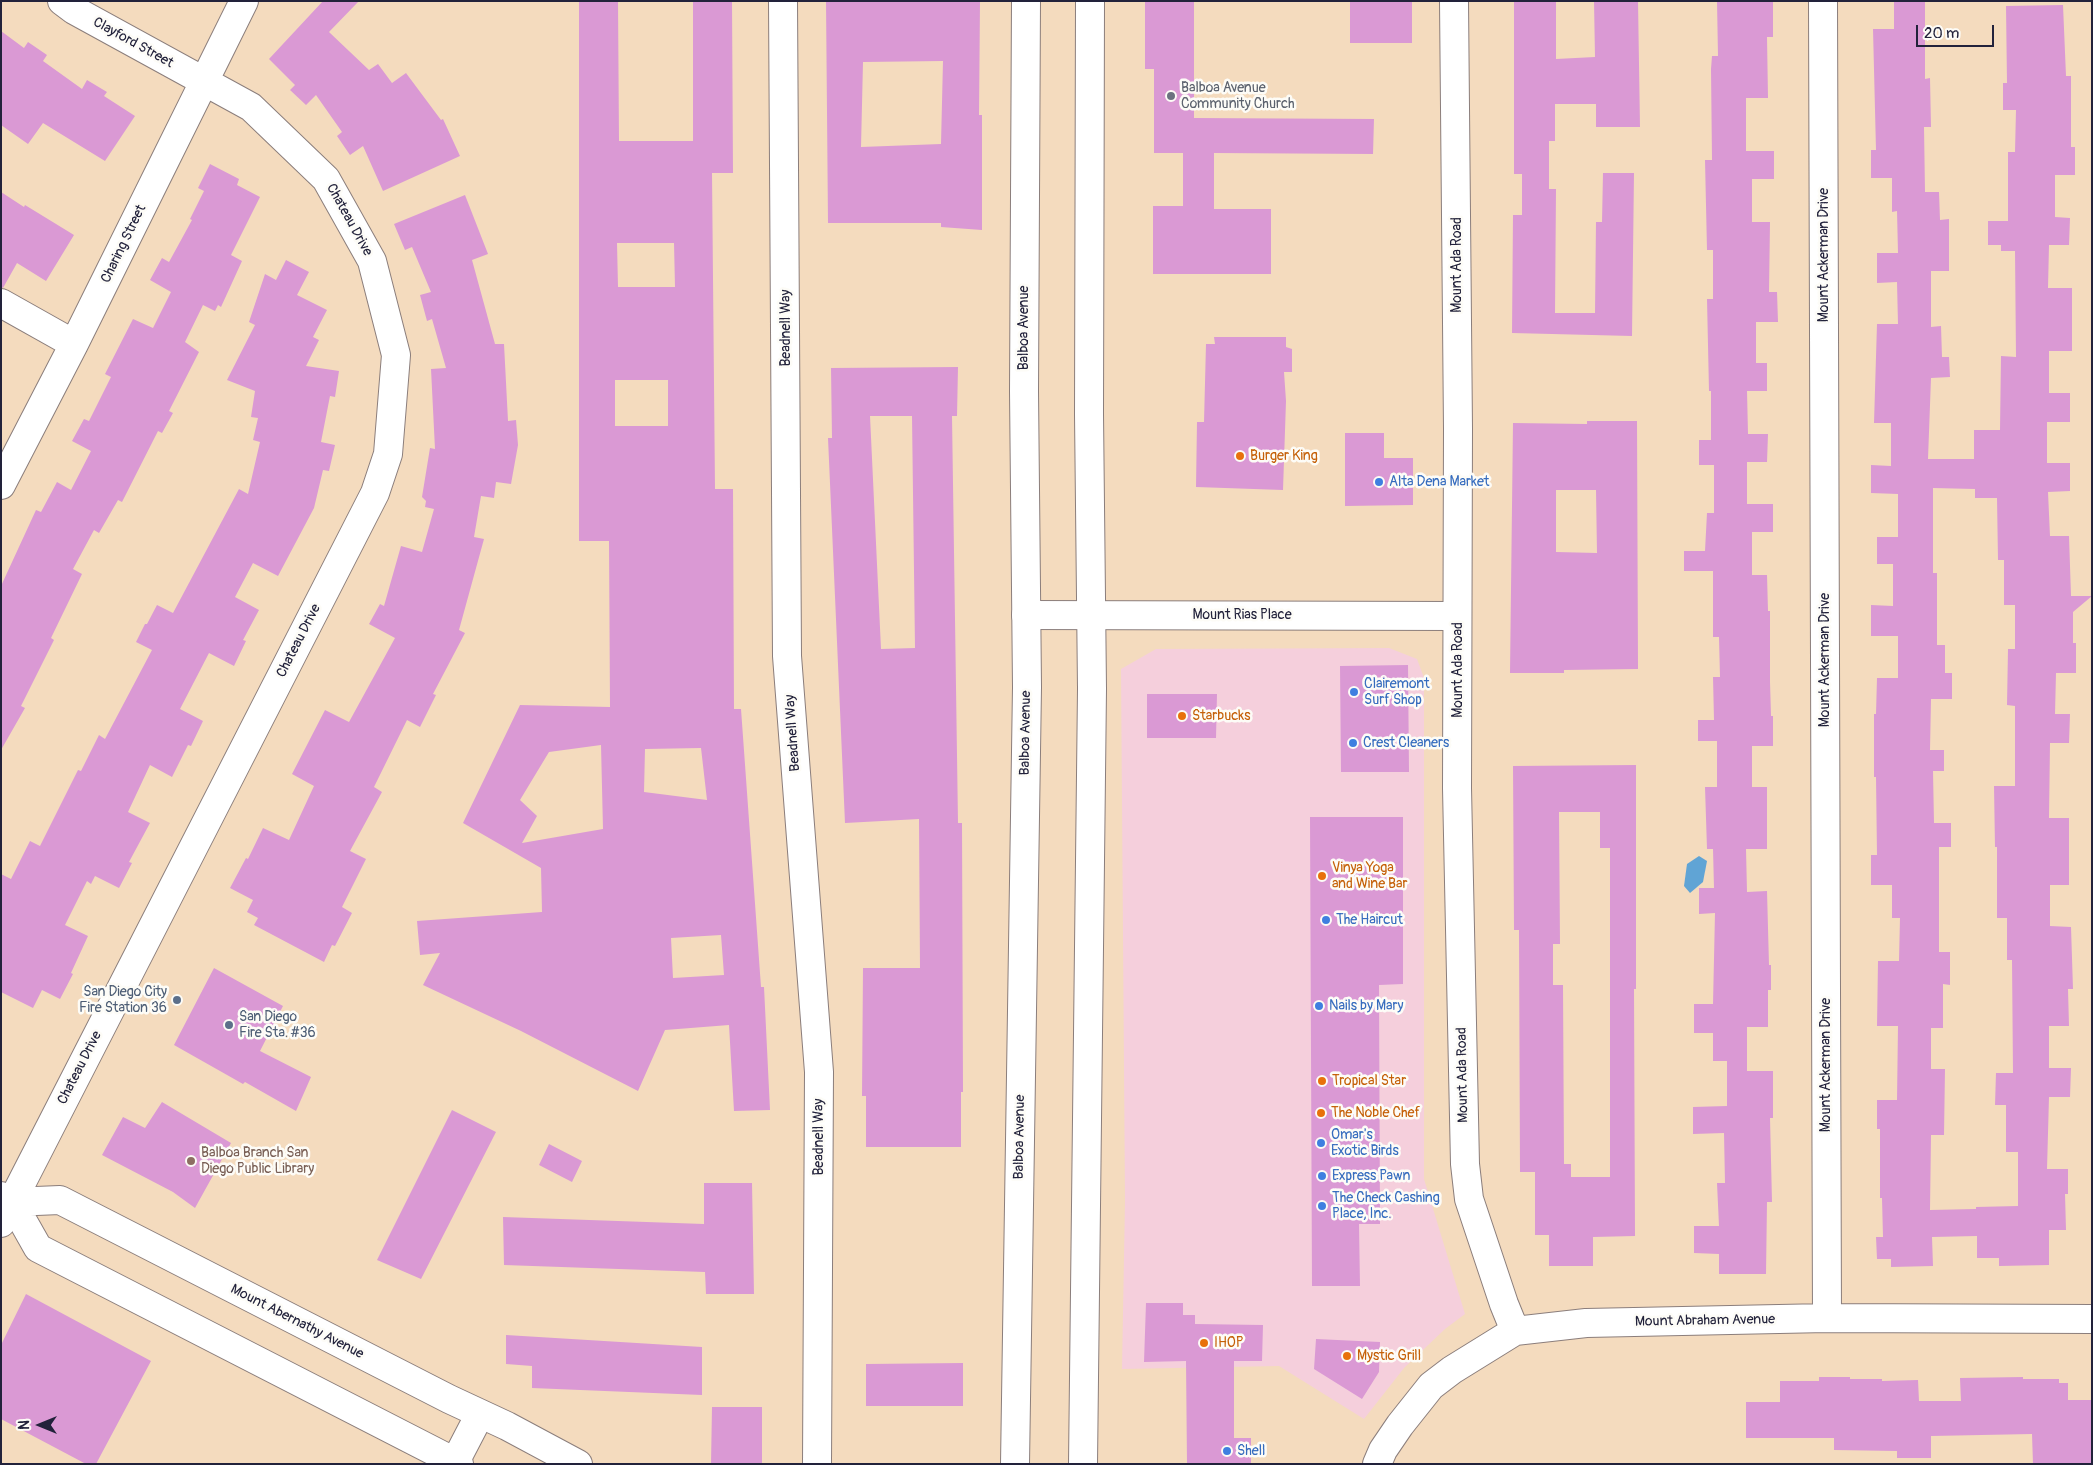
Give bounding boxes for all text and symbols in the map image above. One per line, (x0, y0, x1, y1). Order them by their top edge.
street label: Clayford Street (90, 14, 176, 72)
scale bar (1918, 15, 1996, 47)
text: 20 m (1924, 24, 1959, 43)
place label: Balboa Avenue Community Church (1181, 80, 1295, 112)
marker: Balboa Avenue Community Church (1165, 90, 1177, 102)
street label: Chateau Drive (322, 181, 376, 259)
street label: Mount Ackerman Drive (1816, 188, 1832, 322)
street label: Charing Street (98, 202, 150, 286)
street label: Mount Ada Road (1449, 217, 1465, 313)
street label: Balboa Avenue (1016, 286, 1032, 370)
street label: Beadnell Way (778, 289, 794, 367)
place label: Burger King (1250, 448, 1318, 464)
marker: Burger King (1234, 450, 1246, 462)
place label: Alta Dena Market (1389, 474, 1489, 490)
marker: Alta Dena Market (1373, 476, 1385, 488)
street label: Mount Ackerman Drive (1817, 593, 1833, 727)
street label: Chateau Drive (273, 602, 325, 680)
street label: Mount Rias Place (1192, 607, 1292, 623)
street label: Mount Ada Road (1450, 622, 1466, 718)
place label: Clairemont Surf Shop (1364, 676, 1430, 709)
marker: Clairemont Surf Shop (1348, 686, 1360, 698)
street label: Balboa Avenue (1017, 690, 1035, 776)
street label: Beadnell Way (782, 694, 804, 772)
place label: Starbucks (1192, 708, 1250, 724)
marker: Starbucks (1176, 710, 1188, 722)
place label: Crest Cleaners (1363, 735, 1449, 751)
marker: Crest Cleaners (1347, 737, 1359, 749)
place label: Vinya Yoga and Wine Bar (1332, 860, 1408, 892)
marker: Vinya Yoga and Wine Bar (1316, 870, 1328, 882)
place label: The Haircut (1336, 912, 1403, 928)
marker: The Haircut (1320, 914, 1332, 926)
place label: San Diego City Fire Station 36 (79, 984, 167, 1016)
marker: San Diego City Fire Station 36 (171, 994, 183, 1006)
place label: Nails by Mary (1329, 998, 1404, 1014)
street label: Mount Ackerman Drive (1818, 998, 1834, 1132)
marker: Nails by Mary (1313, 1000, 1325, 1012)
place label: San Diego Fire Sta. #36 (239, 1009, 316, 1042)
marker: San Diego Fire Sta. #36 (223, 1019, 235, 1031)
street label: Mount Ada Road (1454, 1027, 1472, 1123)
street label: Chateau Drive (54, 1029, 106, 1107)
place label: Tropical Star (1332, 1073, 1406, 1089)
marker: Tropical Star (1316, 1075, 1328, 1087)
street label: Balboa Avenue (1011, 1094, 1029, 1180)
street label: Beadnell Way (811, 1098, 827, 1176)
place label: The Noble Chef (1331, 1105, 1420, 1121)
marker: The Noble Chef (1315, 1107, 1327, 1119)
place label: Omar's Exotic Birds (1331, 1127, 1399, 1160)
marker: Omar's Exotic Birds (1315, 1137, 1327, 1149)
place label: Balboa Branch San Diego Public Library (201, 1145, 314, 1178)
marker: Balboa Branch San Diego Public Library (185, 1155, 197, 1167)
place label: Express Pawn (1332, 1168, 1410, 1184)
marker: Express Pawn (1316, 1170, 1328, 1182)
place label: The Check Cashing Place, Inc. (1332, 1190, 1440, 1222)
marker: The Check Cashing Place, Inc. (1316, 1200, 1328, 1212)
street label: Mount Abernathy Avenue (228, 1281, 366, 1363)
street label: Mount Abraham Avenue (1635, 1311, 1775, 1331)
place label: IHOP (1214, 1335, 1243, 1351)
marker: IHOP (1198, 1337, 1210, 1349)
place label: Mystic Grill (1357, 1348, 1421, 1364)
marker: Mystic Grill (1341, 1350, 1353, 1362)
north arrow (15, 1400, 65, 1450)
text: N (16, 1420, 33, 1430)
place label: Shell (1237, 1443, 1265, 1459)
marker: Shell (1221, 1445, 1233, 1457)

